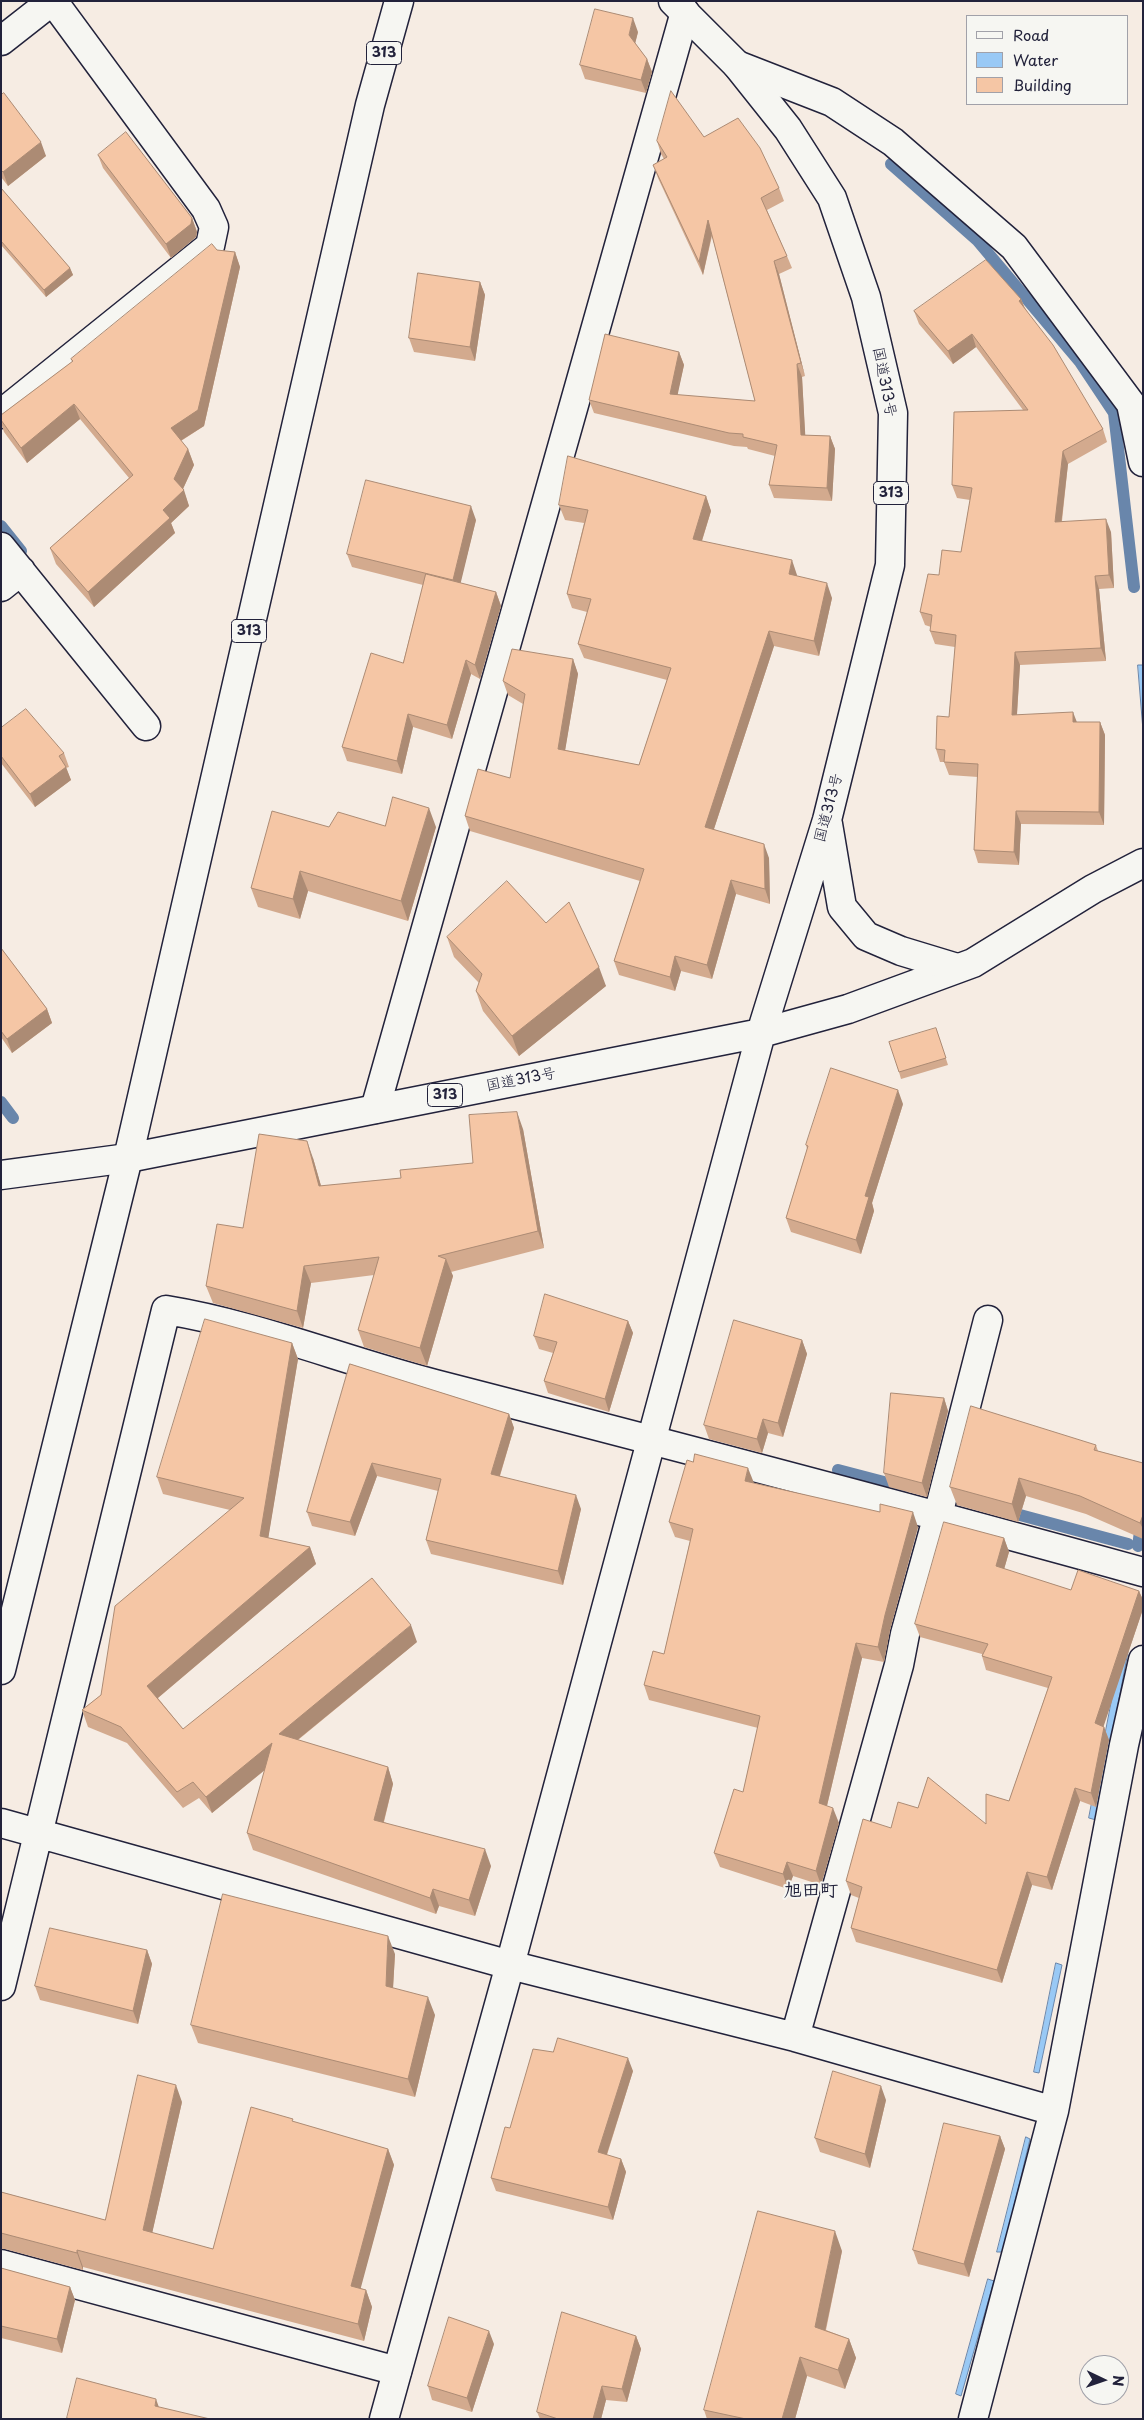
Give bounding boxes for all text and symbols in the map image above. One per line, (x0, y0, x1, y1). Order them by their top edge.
legend (966, 15, 1129, 105)
text: Road (1013, 23, 1049, 46)
road number: 313 (366, 42, 402, 64)
text: Water (1013, 48, 1058, 71)
text: Building (1013, 73, 1072, 96)
street label: 国道313号 (868, 345, 900, 419)
road number: 313 (874, 482, 908, 504)
road number: 313 (232, 620, 266, 642)
street label: 国道313号 (811, 771, 847, 845)
street label: 国道313号 (484, 1064, 558, 1096)
road number: 313 (428, 1084, 462, 1106)
district label: 旭田町 (784, 1880, 838, 1902)
north arrow (1079, 2355, 1129, 2405)
text: N (1108, 2375, 1129, 2387)

